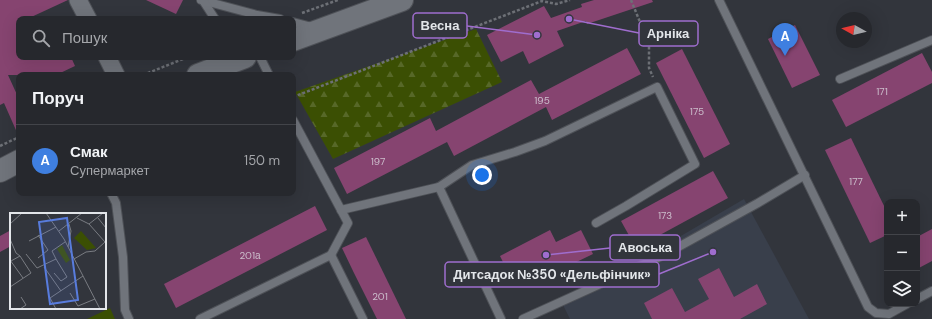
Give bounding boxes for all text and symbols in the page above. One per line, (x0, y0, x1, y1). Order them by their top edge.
north arrow (836, 12, 872, 48)
callout: Весна (413, 13, 467, 38)
search box (16, 16, 296, 60)
text: Весна (421, 17, 460, 34)
callout: Арніка (639, 21, 698, 46)
pin: A (772, 23, 798, 56)
text: Арніка (647, 25, 690, 42)
icon: search (30, 27, 52, 49)
text: Пошук (62, 28, 107, 48)
house number: 171 (876, 85, 888, 98)
text: Поруч (32, 87, 84, 109)
house number: 195 (534, 94, 550, 107)
house number: 175 (690, 105, 704, 118)
text: Смак (70, 142, 108, 162)
text: A (40, 152, 50, 169)
text: 150 m (244, 152, 280, 169)
house number: 197 (371, 155, 385, 168)
text: Супермаркет (70, 162, 149, 179)
your location (472, 165, 492, 185)
house number: 177 (849, 175, 863, 188)
map controls (884, 199, 920, 307)
button: + (884, 199, 920, 235)
house number: 173 (658, 209, 672, 222)
inset map (10, 213, 106, 309)
callout: Авоська (610, 235, 680, 260)
button: − (884, 235, 920, 271)
text: Авоська (618, 239, 673, 256)
house number: 201а (239, 249, 261, 262)
callout: Дитсадок №350 «Дельфінчик» (445, 262, 659, 287)
text: Дитсадок №350 «Дельфінчик» (453, 266, 651, 283)
button: layers (884, 271, 920, 307)
house number: 201 (372, 290, 388, 303)

